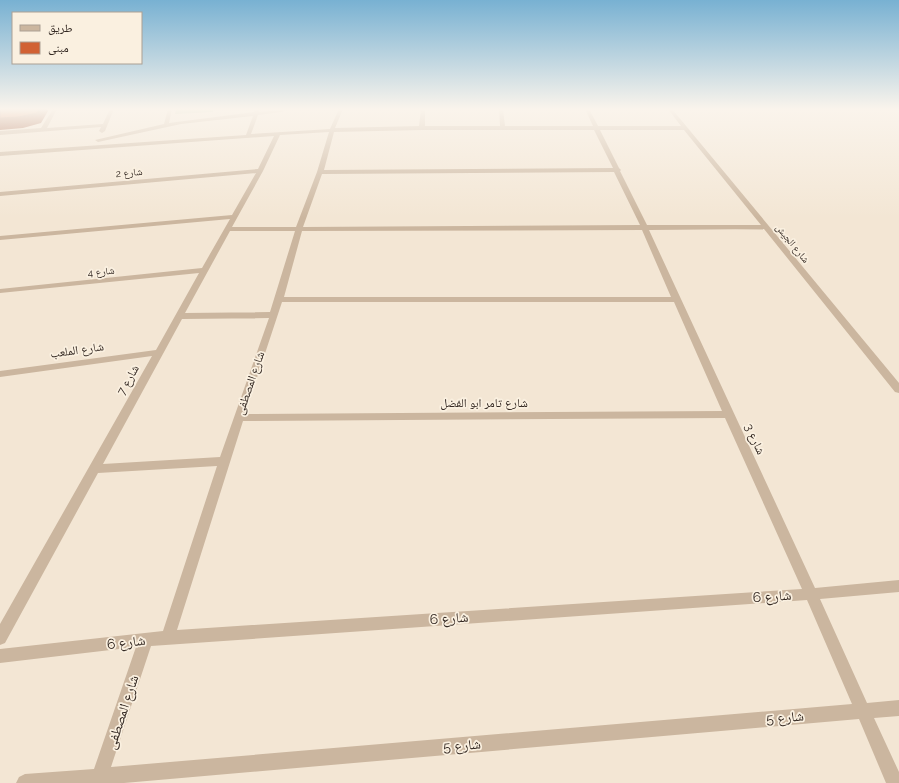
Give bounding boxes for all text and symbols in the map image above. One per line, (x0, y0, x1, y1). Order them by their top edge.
legend (12, 12, 142, 64)
text: طريق (48, 21, 73, 35)
text: مبنى (48, 41, 69, 55)
street label: شارع 2 (115, 166, 143, 180)
street label: شارع الجيش (773, 222, 812, 266)
street label: شارع 4 (87, 265, 116, 279)
street label: شارع الملعب (49, 339, 105, 362)
street label: شارع المصطفى (233, 349, 268, 417)
street label: شارع 7 (114, 362, 143, 398)
street label: شارع تامر ابو الفضل (440, 396, 528, 411)
street label: شارع 3 (741, 421, 768, 457)
street label: شارع 6 (752, 587, 792, 607)
street label: شارع 6 (429, 609, 469, 629)
street label: شارع 6 (106, 632, 146, 654)
street label: شارع المصطفى (102, 673, 143, 752)
street label: شارع 5 (765, 707, 805, 729)
street label: شارع 5 (442, 735, 482, 757)

